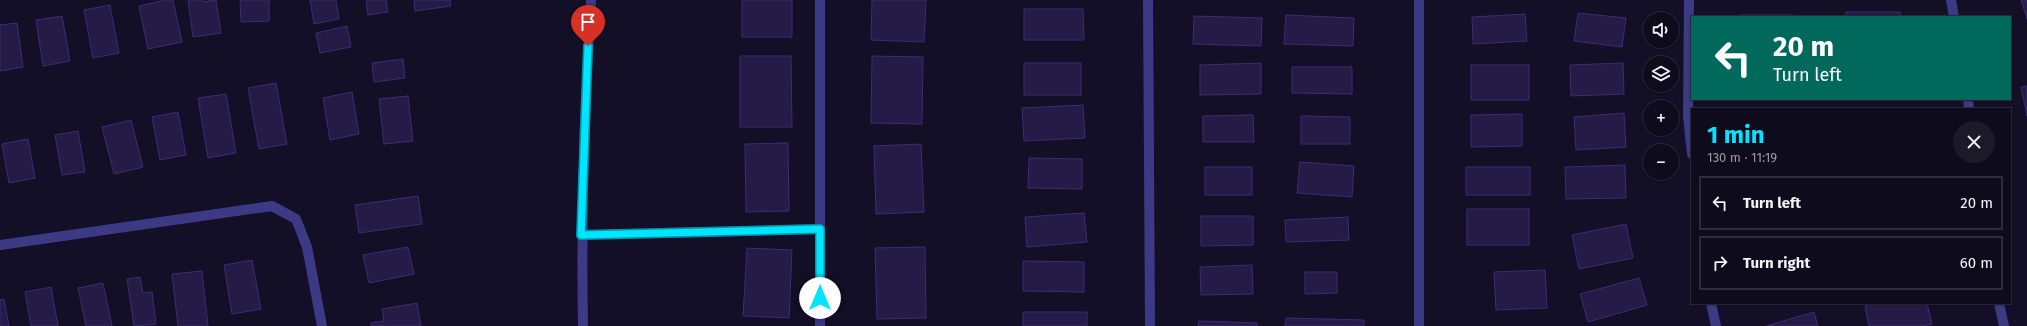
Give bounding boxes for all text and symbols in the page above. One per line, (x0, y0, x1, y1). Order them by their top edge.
pin (571, 5, 605, 46)
icon: arrive (577, 11, 599, 33)
map controls (1643, 12, 1679, 180)
button: sound (1643, 12, 1679, 48)
text: 20 m (1773, 30, 1834, 63)
icon: left (1707, 32, 1759, 84)
button: layers (1643, 56, 1679, 92)
text: Turn left (1773, 64, 1842, 86)
button: + (1643, 100, 1679, 136)
text: 1 min (1707, 121, 1765, 149)
button: close (1953, 121, 1995, 163)
button: − (1643, 144, 1679, 180)
text: 130 m · 11:19 (1707, 150, 1777, 165)
icon: left (1709, 192, 1731, 214)
text: Turn left (1743, 194, 1801, 212)
text: 20 m (1960, 194, 1993, 212)
icon: right (1709, 252, 1731, 274)
text: Turn right (1743, 254, 1810, 272)
text: 60 m (1960, 254, 1993, 272)
position arrow (799, 277, 841, 319)

